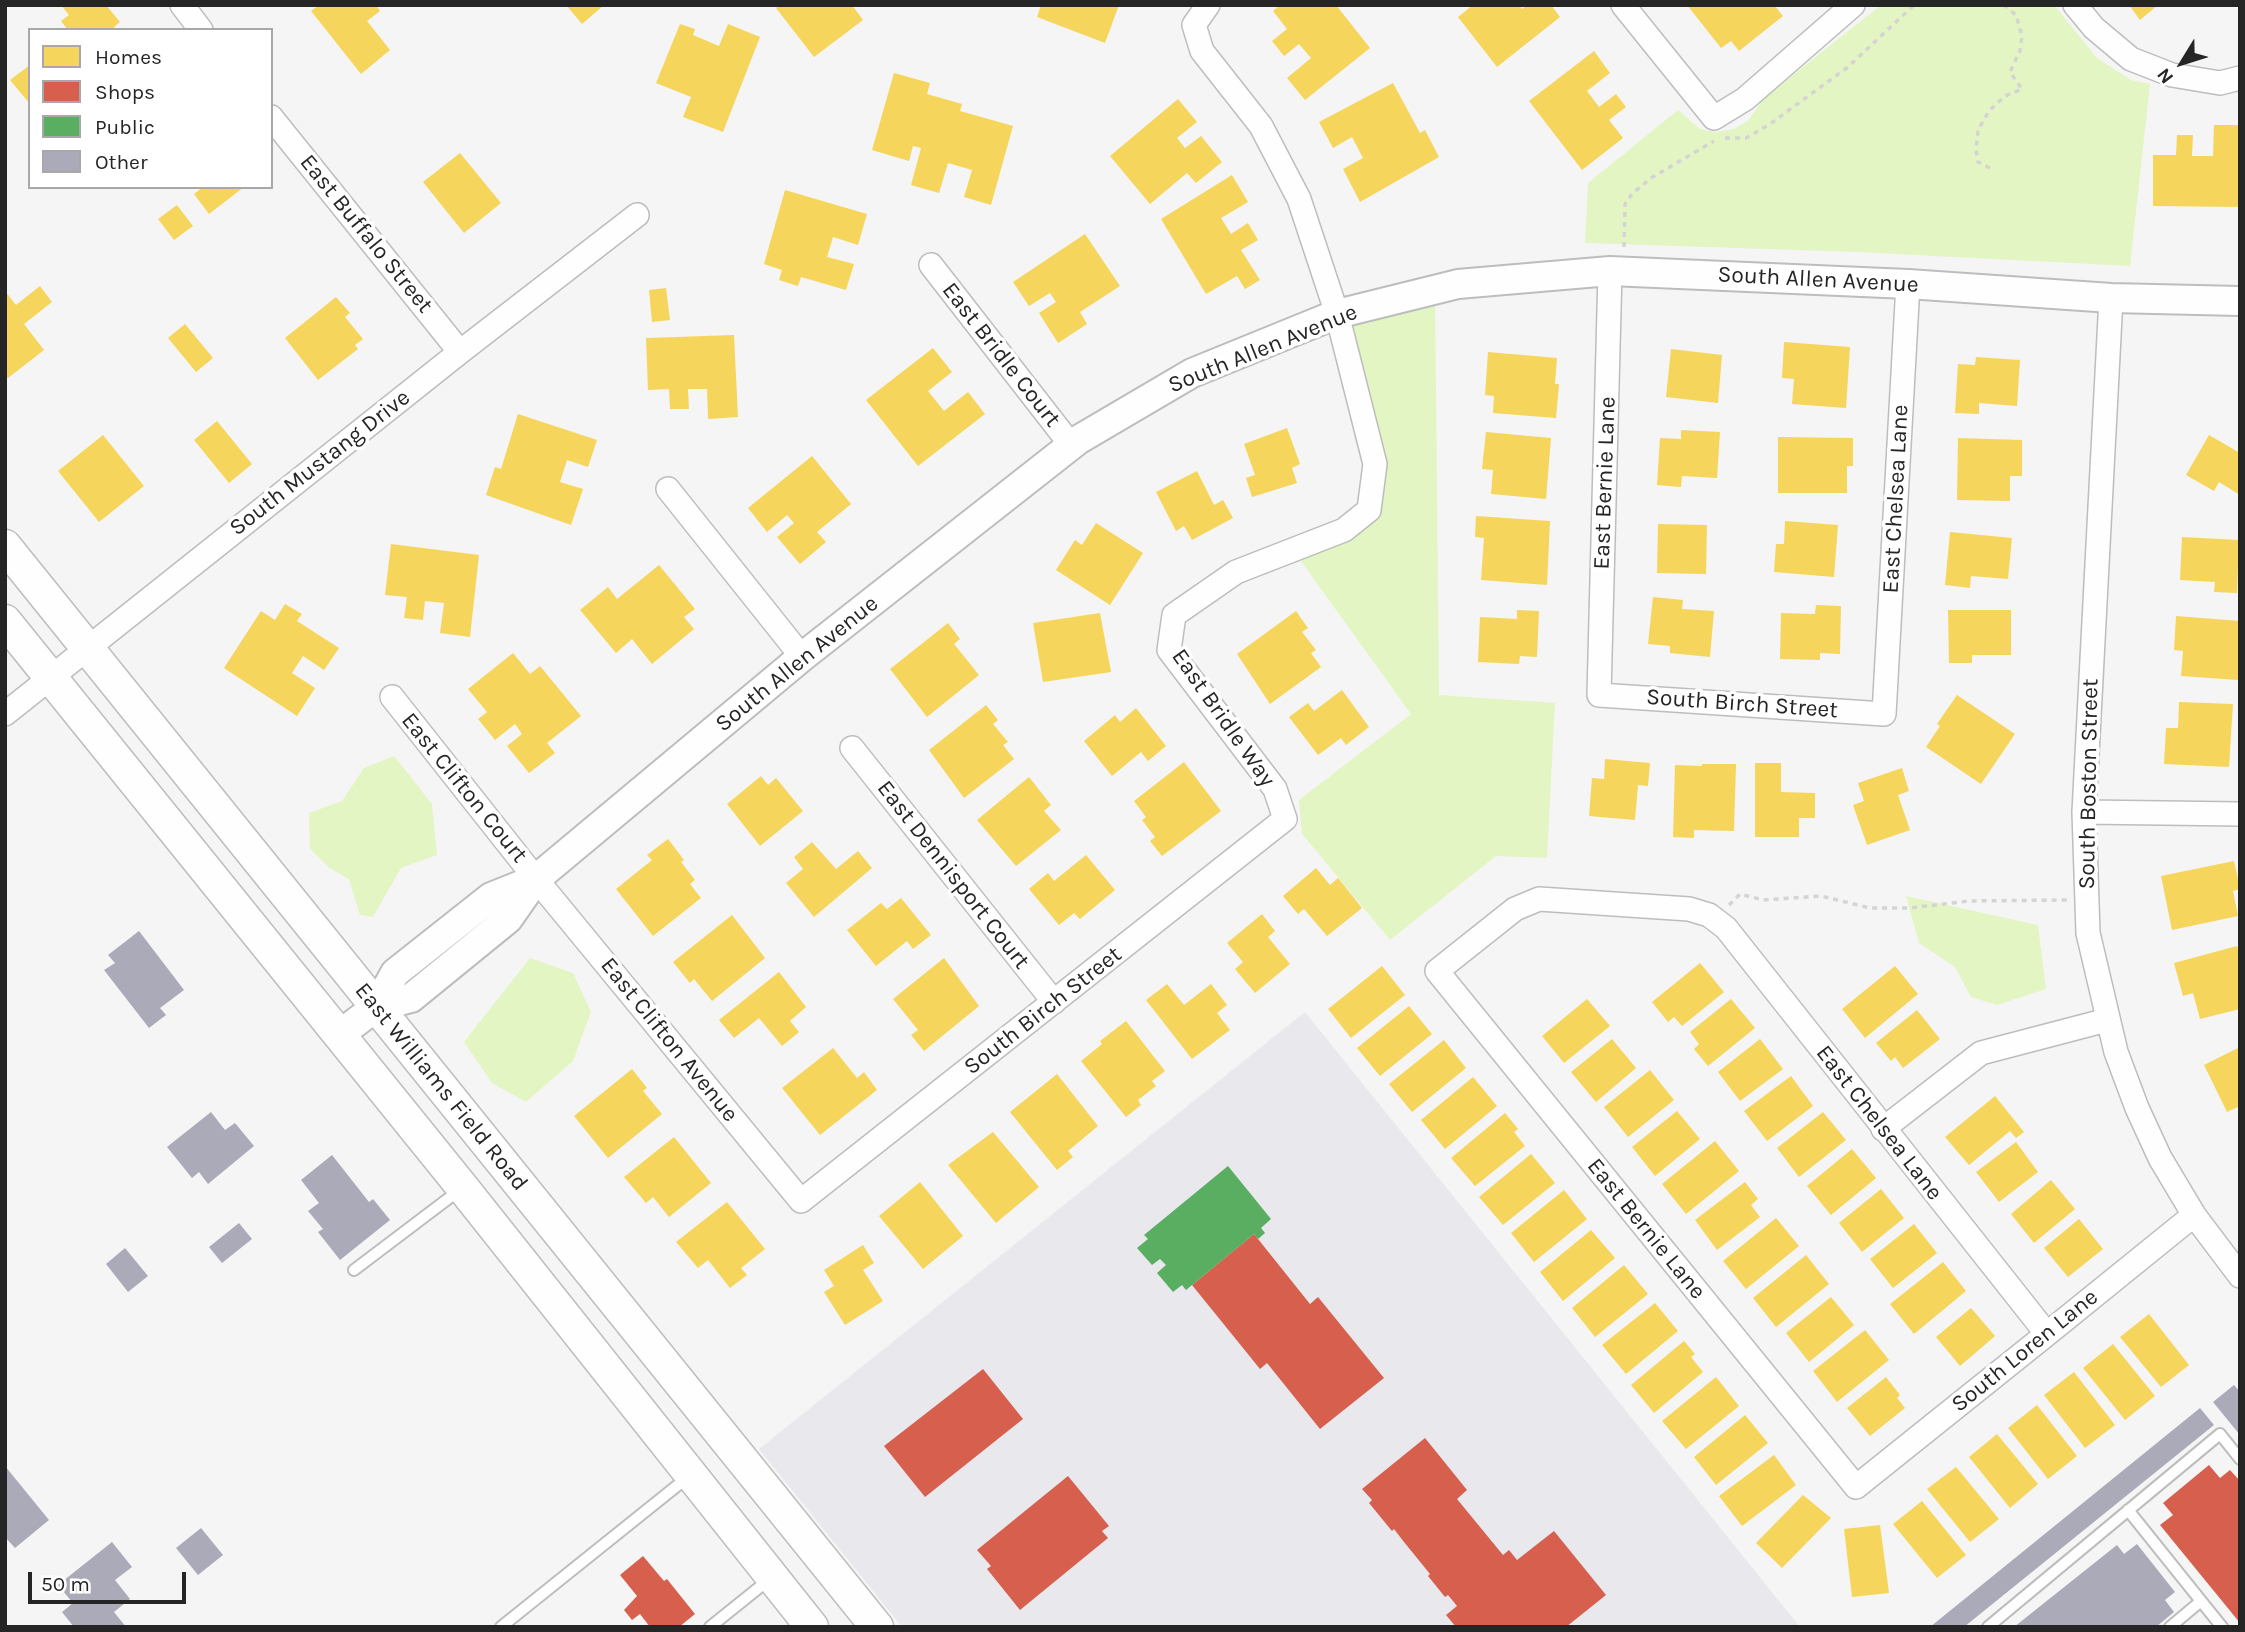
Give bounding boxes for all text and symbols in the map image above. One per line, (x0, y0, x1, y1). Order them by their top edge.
legend (28, 28, 273, 189)
north arrow (2147, 28, 2217, 98)
text: Homes (95, 45, 162, 69)
text: N (2153, 64, 2178, 88)
text: Shops (95, 80, 155, 104)
text: Public (95, 115, 155, 139)
street label: East Buffalo Street (294, 149, 438, 319)
text: Other (95, 150, 148, 174)
street label: South Allen Avenue (1717, 261, 1919, 299)
street label: East Bridle Court (936, 277, 1066, 433)
street label: South Allen Avenue (1164, 298, 1362, 400)
street label: South Mustang Drive (224, 384, 416, 542)
street label: East Bernie Lane (1588, 396, 1622, 570)
street label: East Chelsea Lane (1877, 404, 1915, 594)
street label: South Allen Avenue (710, 590, 884, 738)
street label: East Bridle Way (1165, 644, 1281, 792)
street label: South Boston Street (2073, 678, 2105, 890)
street label: South Birch Street (1645, 684, 1839, 724)
street label: East Clifton Court (395, 707, 533, 869)
street label: East Dennisport Court (871, 775, 1035, 975)
street label: South Birch Street (959, 941, 1127, 1081)
street label: East Clifton Avenue (594, 952, 744, 1128)
street label: East Williams Field Road (349, 977, 533, 1197)
street label: East Chelsea Lane (1810, 1040, 1948, 1206)
street label: East Bernie Lane (1581, 1153, 1711, 1305)
street label: South Loren Lane (1946, 1284, 2104, 1418)
scale bar (32, 1558, 189, 1602)
text: 50 m (41, 1572, 90, 1596)

